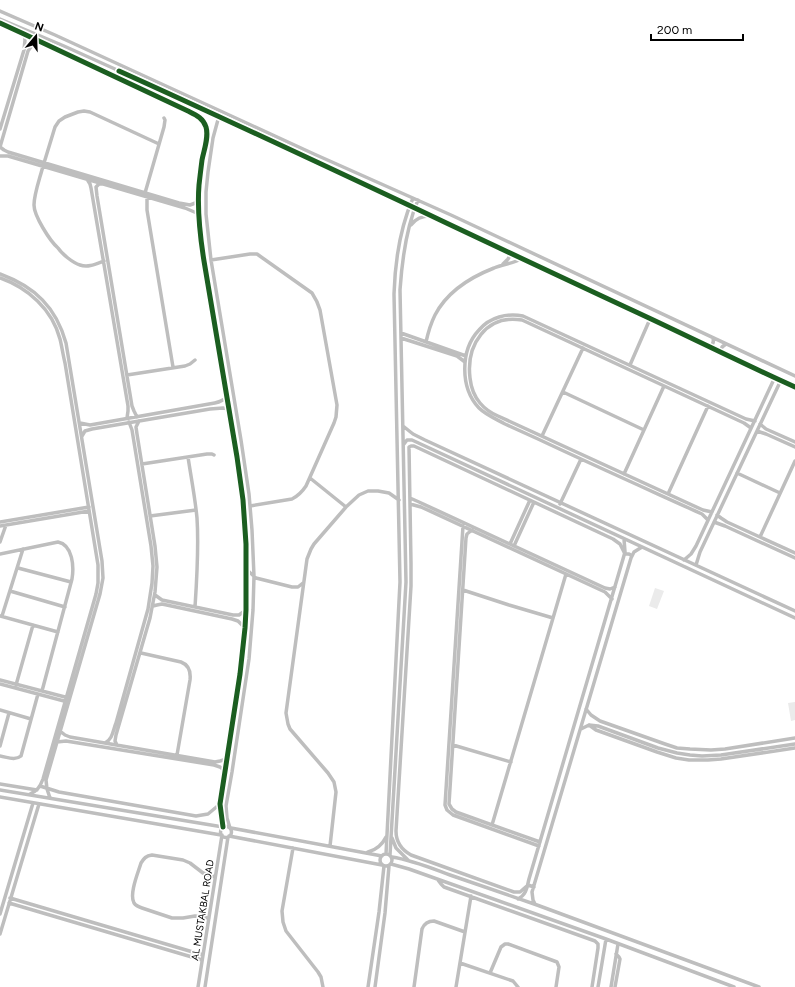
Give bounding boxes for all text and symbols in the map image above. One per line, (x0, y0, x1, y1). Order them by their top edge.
north arrow (16, 16, 56, 56)
scale bar (651, 16, 743, 42)
text: N (33, 19, 45, 35)
text: 200 m (657, 23, 692, 37)
street label: AL MUSTAKBAL ROAD (188, 859, 217, 961)

